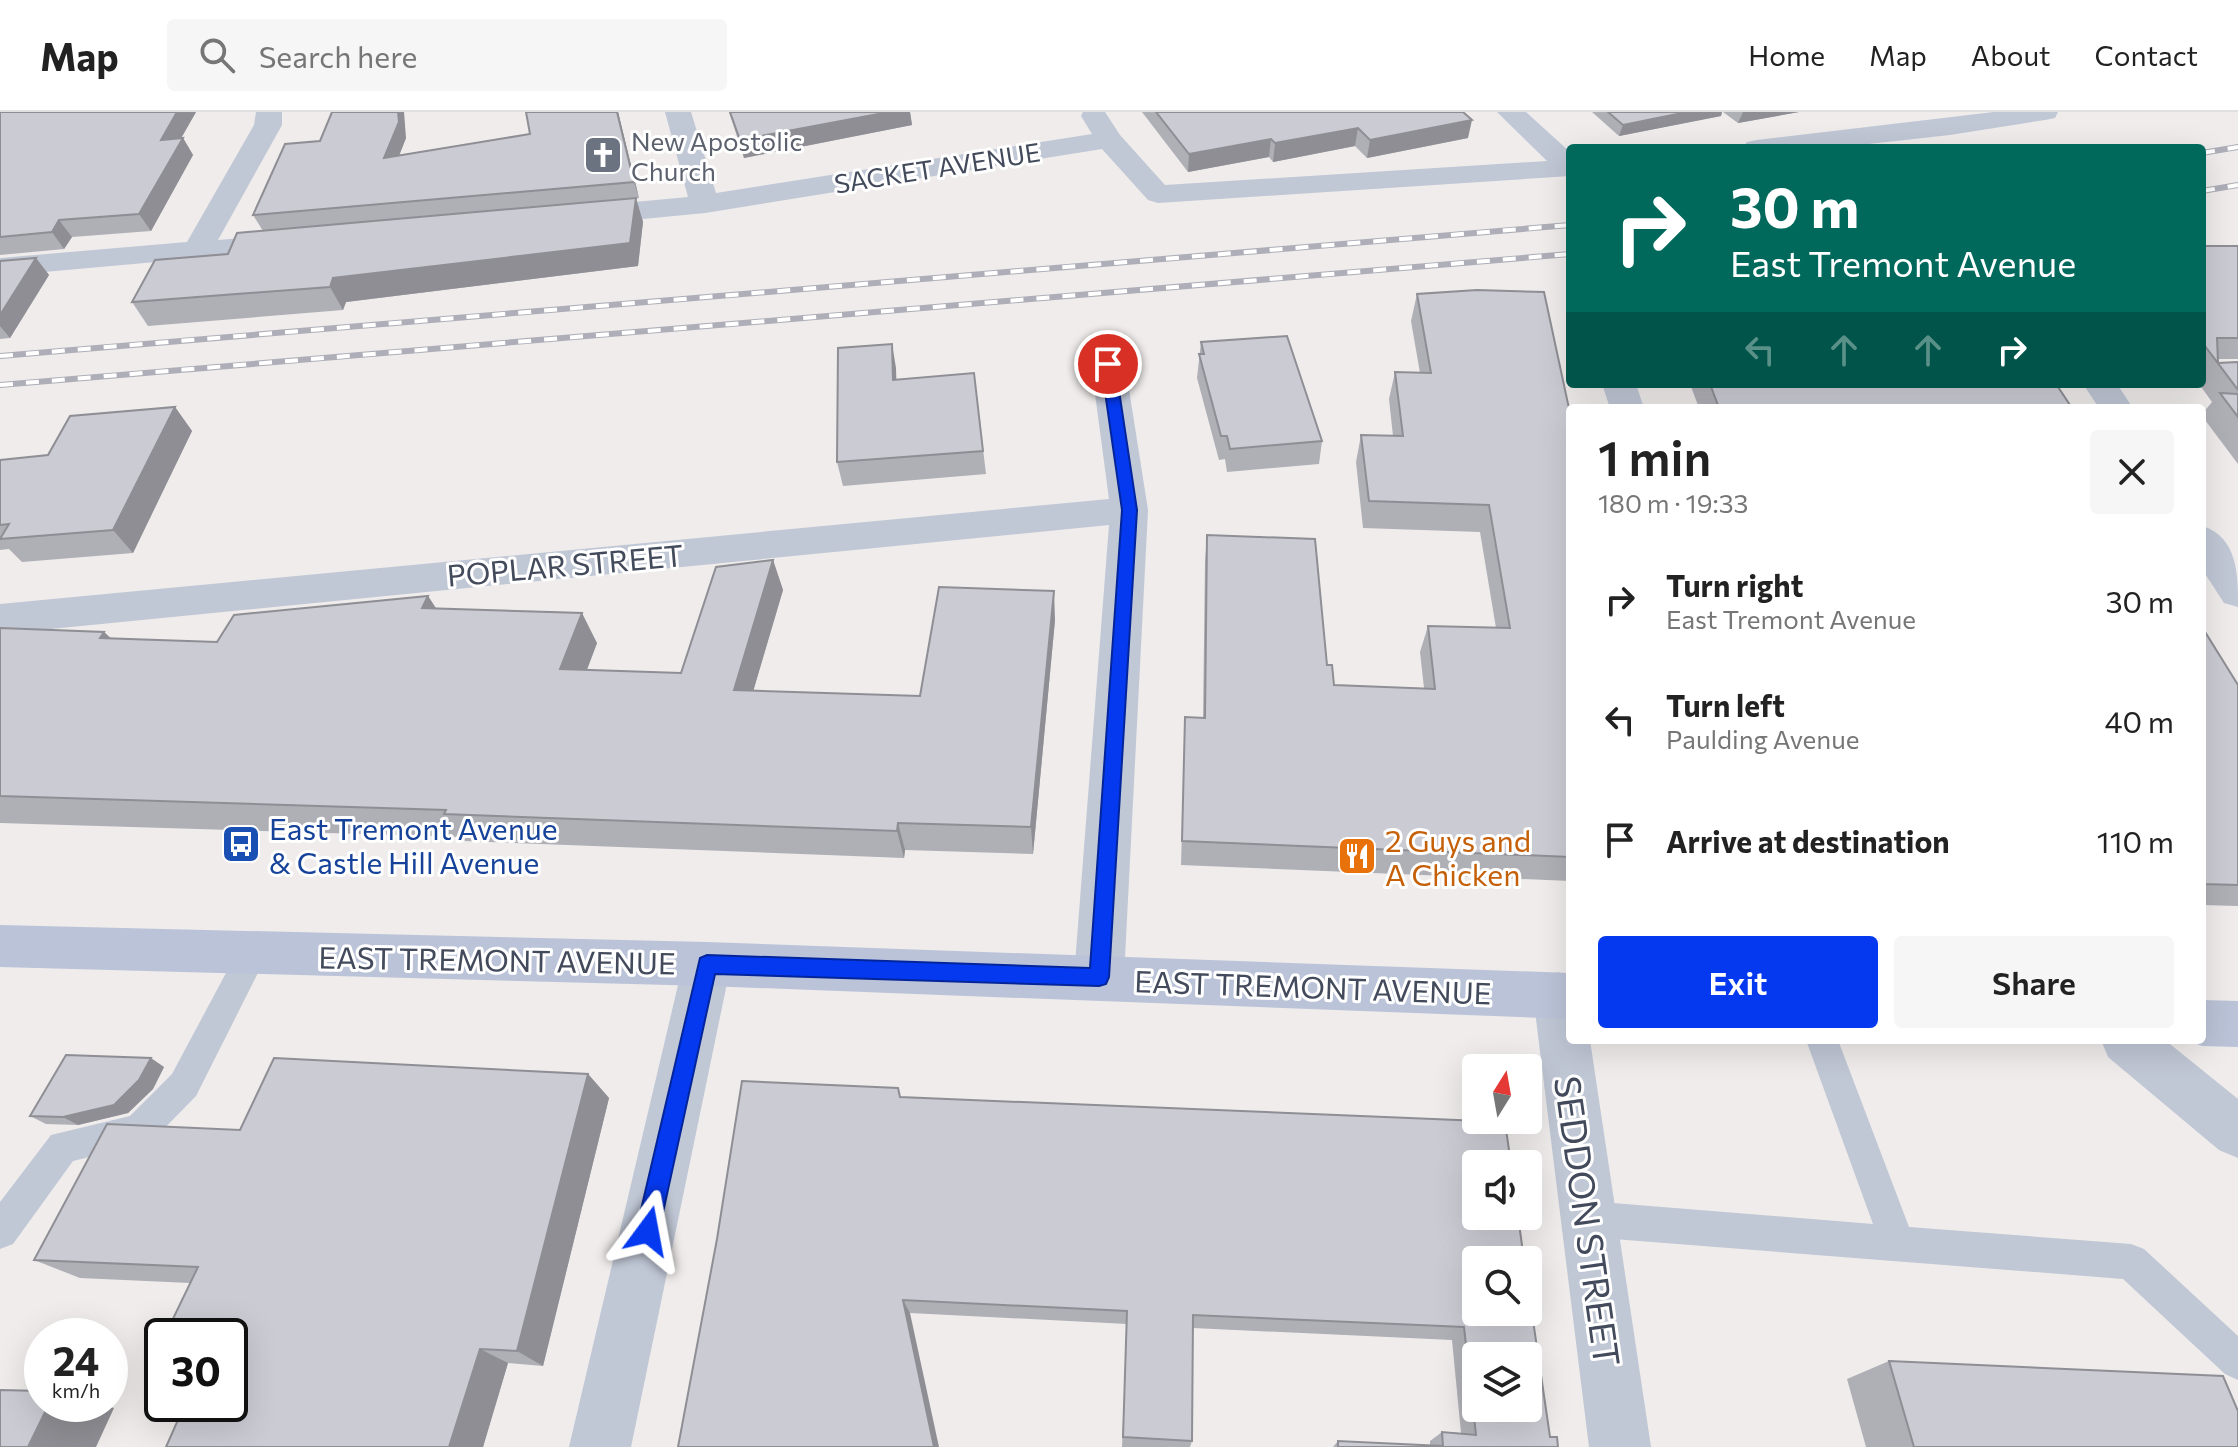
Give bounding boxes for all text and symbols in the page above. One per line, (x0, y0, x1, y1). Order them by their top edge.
search box (167, 19, 727, 91)
text: Map (40, 32, 119, 79)
icon: search (195, 33, 239, 77)
text: Search here (259, 37, 417, 74)
text: Home (1748, 38, 1825, 72)
text: Map (1869, 38, 1927, 72)
text: About (1971, 38, 2051, 72)
text: Contact (2095, 38, 2198, 72)
place label: New Apostolic Church (631, 125, 802, 186)
church icon: New Apostolic Church (582, 134, 624, 176)
street label: SACKET AVENUE (832, 135, 1042, 199)
text: 30 m (1730, 171, 1859, 240)
icon: right (1598, 176, 1702, 280)
text: East Tremont Avenue (1730, 240, 2076, 284)
icon: left (1738, 328, 1782, 372)
icon: ahead (1822, 328, 1866, 372)
icon: ahead (1906, 328, 1950, 372)
icon: right (1990, 328, 2034, 372)
pin (1074, 330, 1142, 398)
icon: arrive (1086, 342, 1130, 386)
text: 1 min (1598, 427, 1711, 486)
button: close (2090, 430, 2174, 514)
text: 180 m · 19:33 (1598, 487, 1748, 518)
street label: POPLAR STREET (445, 535, 685, 593)
text: Turn right (1666, 566, 1803, 603)
icon: right (1598, 578, 1642, 622)
text: 30 m (2105, 582, 2174, 619)
text: East Tremont Avenue (1666, 603, 1916, 634)
text: Turn left (1666, 686, 1785, 723)
icon: left (1598, 698, 1642, 742)
text: 40 m (2105, 702, 2174, 739)
text: Paulding Avenue (1666, 723, 1859, 754)
place label: East Tremont Avenue & Castle Hill Avenue (269, 809, 557, 880)
icon: arrive (1598, 818, 1642, 862)
place label: 2 Guys and A Chicken (1385, 821, 1531, 892)
text: Arrive at destination (1666, 822, 1950, 859)
text: 110 m (2097, 822, 2174, 859)
bus stop icon: East Tremont Avenue & Castle Hill Avenue (220, 823, 262, 865)
restaurant icon: 2 Guys and A Chicken (1336, 835, 1378, 877)
button: Exit (1598, 936, 1878, 1028)
button: Share (1894, 936, 2174, 1028)
street label: EAST TREMONT AVENUE (318, 937, 676, 981)
street label: EAST TREMONT AVENUE (1134, 961, 1492, 1011)
north arrow (1462, 1054, 1542, 1134)
map controls (1462, 1054, 1542, 1422)
street label: SEDDON STREET (1547, 1073, 1631, 1369)
button: sound (1462, 1150, 1542, 1230)
position arrow (606, 1189, 690, 1273)
button: search (1462, 1246, 1542, 1326)
speed limit sign: 30 (144, 1318, 248, 1422)
text: 24 (53, 1335, 99, 1384)
button: layers (1462, 1342, 1542, 1422)
text: km/h (52, 1378, 100, 1402)

